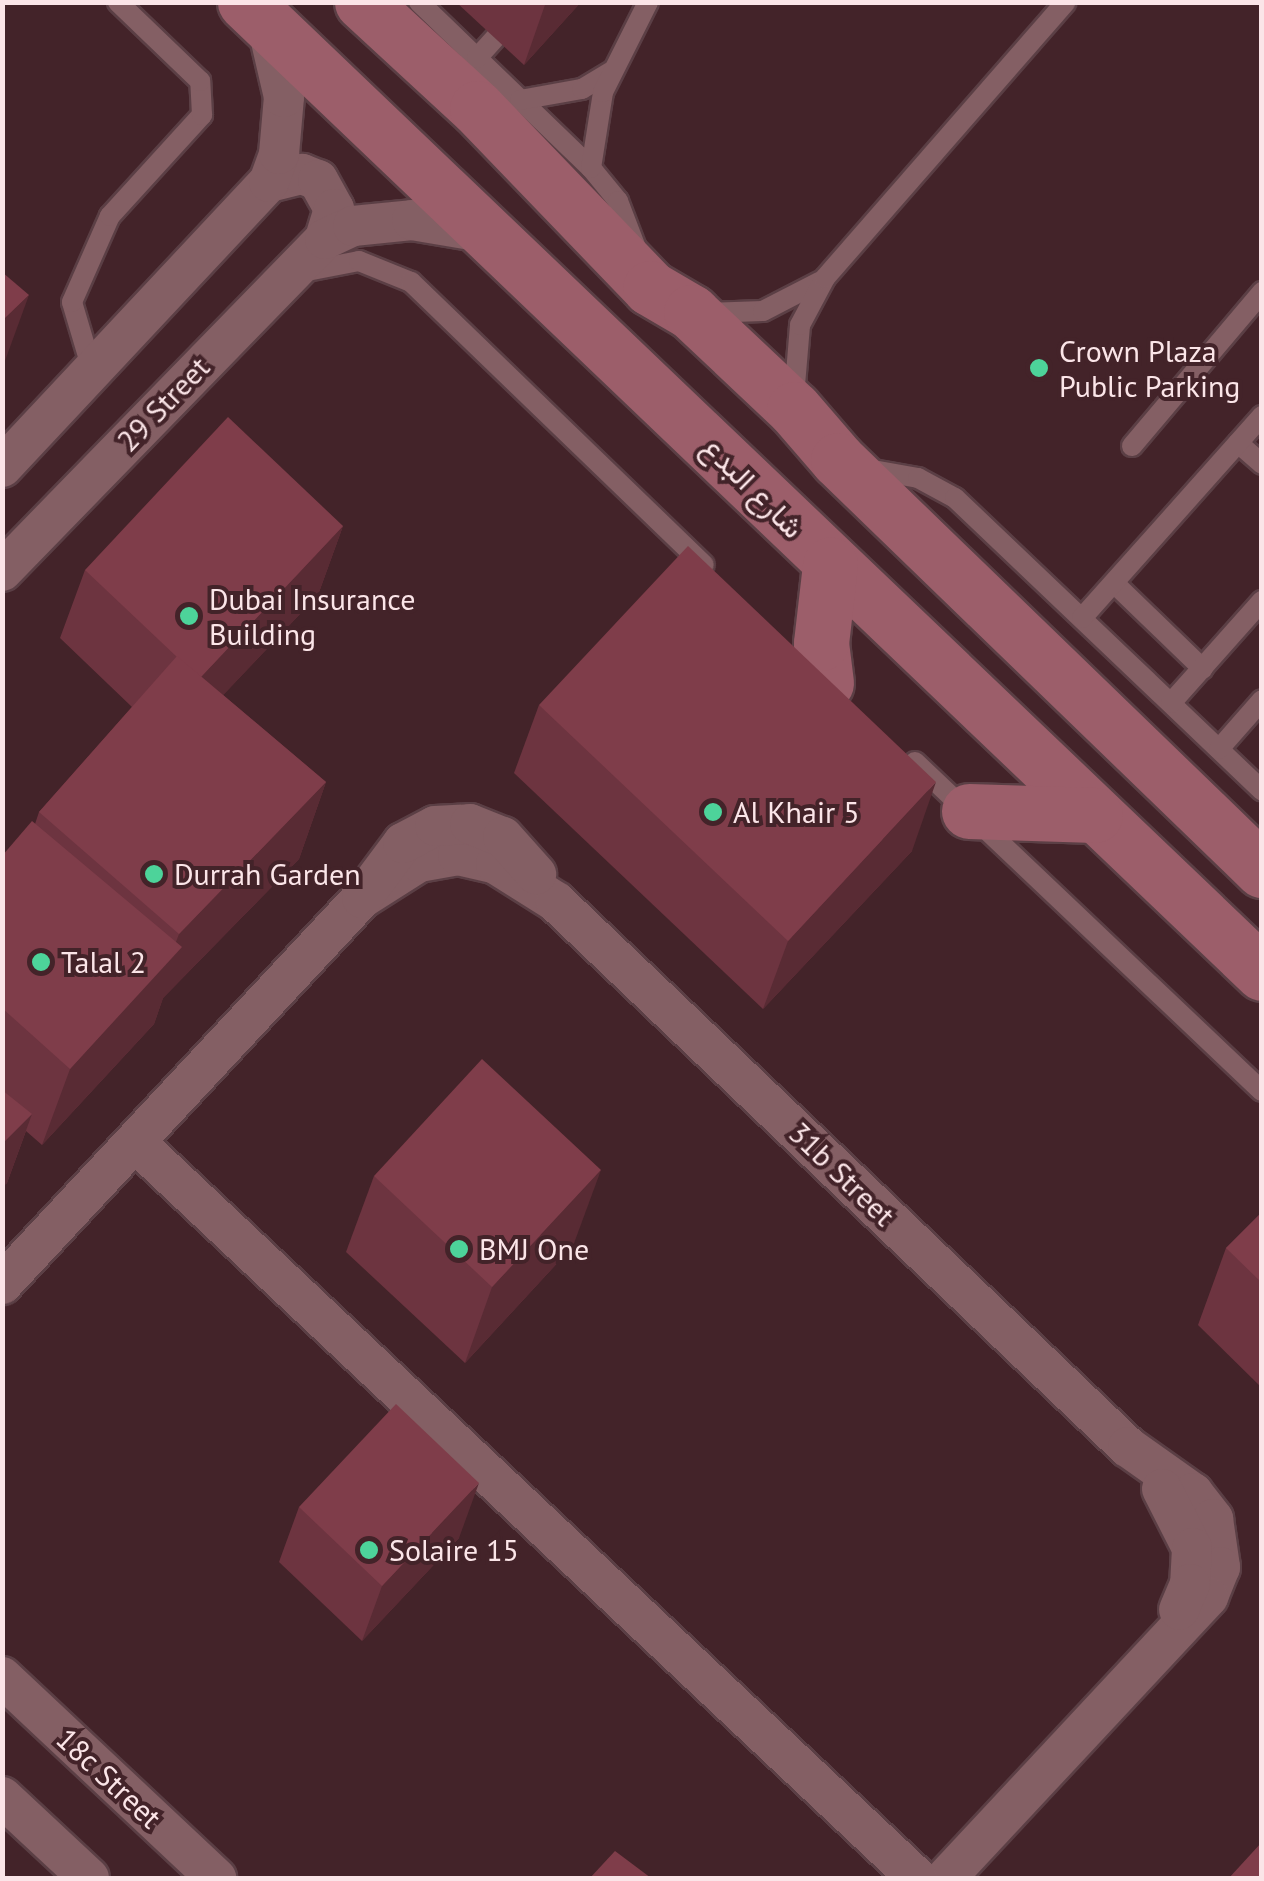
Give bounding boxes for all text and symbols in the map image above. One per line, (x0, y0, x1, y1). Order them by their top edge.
place label: Crown Plaza Public Parking (1059, 333, 1241, 404)
street label: 29 Street (109, 349, 217, 459)
marker: Crown Plaza Public Parking (1028, 357, 1050, 379)
street label: شارع البدع (695, 429, 811, 545)
place label: Dubai Insurance Building (209, 581, 415, 652)
marker: Dubai Insurance Building (178, 605, 200, 627)
place label: Al Khair 5 (733, 794, 860, 830)
marker: Al Khair 5 (702, 801, 724, 823)
place label: Durrah Garden (174, 856, 361, 892)
marker: Durrah Garden (143, 863, 165, 885)
place label: Talal 2 (61, 944, 146, 980)
marker: Talal 2 (30, 951, 52, 973)
street label: 31b Street (781, 1115, 903, 1233)
place label: BMJ One (479, 1231, 589, 1267)
marker: BMJ One (448, 1238, 470, 1260)
place label: Solaire 15 (389, 1532, 519, 1568)
marker: Solaire 15 (358, 1539, 380, 1561)
street label: 18c Street (49, 1720, 169, 1836)

